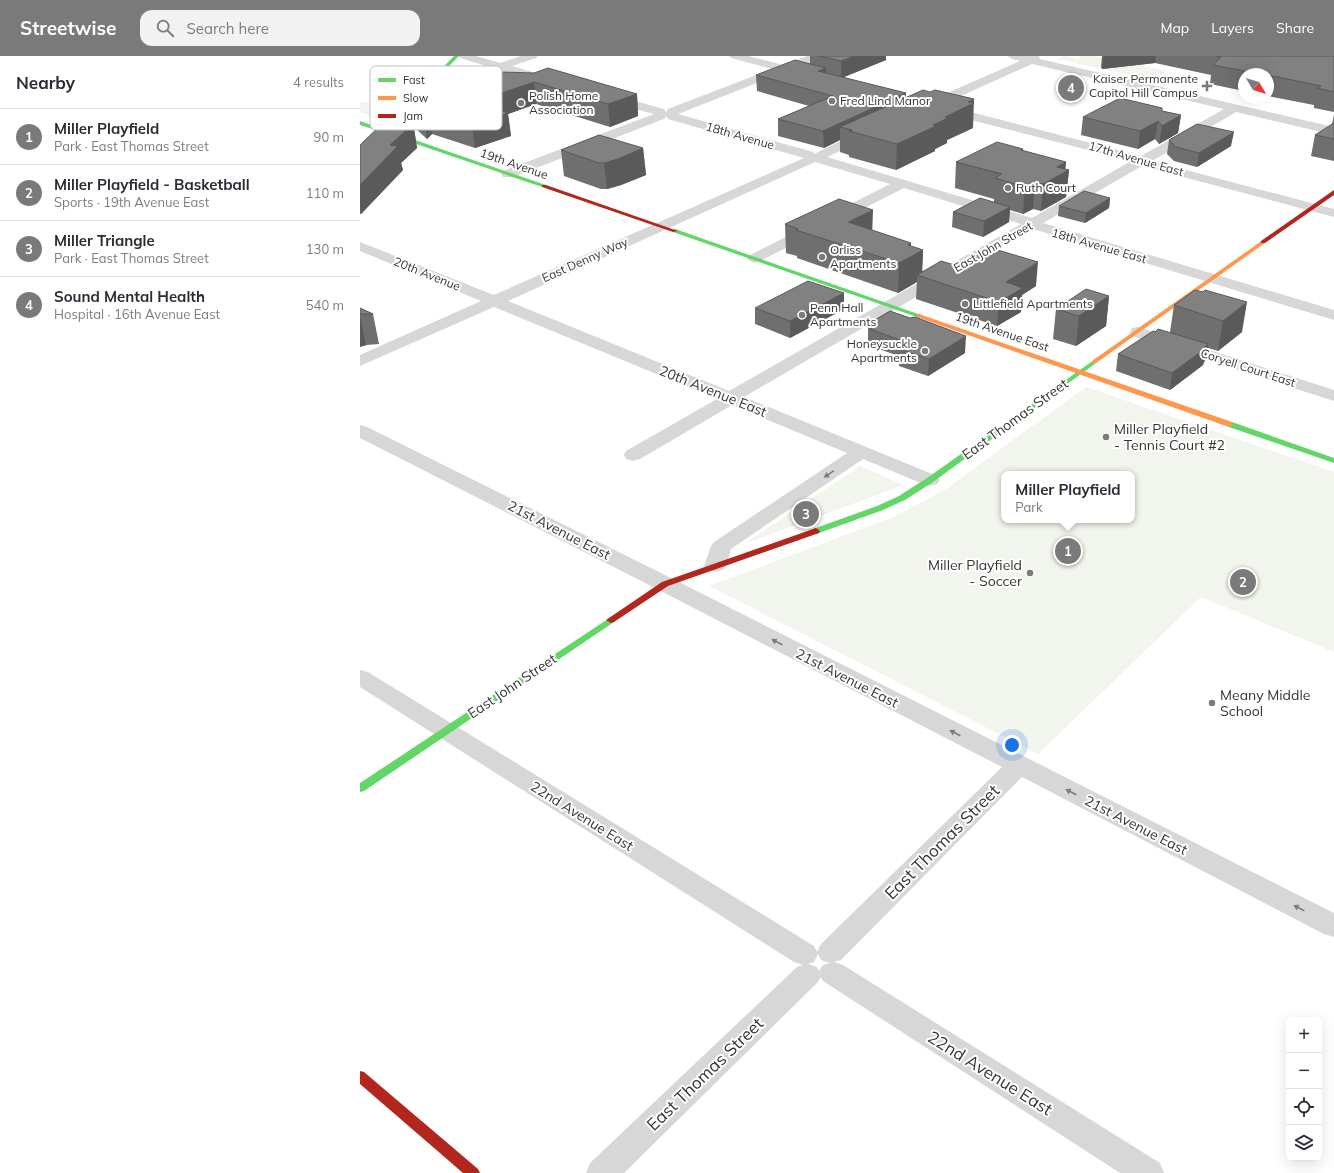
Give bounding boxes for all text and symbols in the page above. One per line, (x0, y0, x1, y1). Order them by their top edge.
search box (140, 10, 420, 46)
text: Streetwise (20, 16, 116, 40)
icon: search (154, 17, 176, 39)
text: Search here (186, 19, 269, 38)
text: Map (1160, 19, 1189, 37)
text: Layers (1211, 19, 1254, 37)
text: Share (1276, 19, 1314, 37)
legend (370, 66, 502, 130)
north arrow (1238, 68, 1274, 104)
place label: Kaiser Permanente Capitol Hill Campus (1089, 71, 1198, 100)
text: Nearby (16, 72, 75, 93)
text: Fast (403, 73, 425, 87)
pin: 4 (1058, 73, 1084, 103)
text: 4 results (293, 74, 344, 90)
marker: Kaiser Permanente Capitol Hill Campus (1201, 80, 1213, 92)
place label: Polish Home Association (529, 88, 598, 117)
text: Slow (403, 91, 429, 105)
place label: Fred Lind Manor (840, 93, 931, 108)
marker: Fred Lind Manor (827, 96, 837, 106)
marker: Polish Home Association (516, 98, 526, 108)
text: Jam (403, 109, 423, 123)
text: Miller Playfield (54, 119, 159, 138)
street label: 18th Avenue (704, 119, 776, 152)
text: 1 (25, 129, 33, 145)
text: 90 m (314, 129, 344, 145)
text: Park · East Thomas Street (54, 138, 209, 154)
street label: 17th Avenue East (1087, 138, 1185, 179)
street label: 19th Avenue (478, 145, 550, 182)
text: Miller Playfield - Basketball (54, 175, 250, 194)
place label: Ruth Court (1016, 180, 1076, 195)
marker: Ruth Court (1003, 183, 1013, 193)
text: 2 (25, 185, 33, 201)
text: 110 m (306, 185, 344, 201)
text: Sports · 19th Avenue East (54, 194, 209, 210)
street label: East John Street (951, 218, 1035, 275)
street label: 18th Avenue East (1050, 225, 1148, 266)
text: Miller Triangle (54, 231, 155, 250)
street label: East Denny Way (539, 234, 631, 285)
text: 3 (25, 241, 33, 257)
text: 130 m (306, 241, 344, 257)
place label: Orliss Apartments (830, 242, 896, 271)
text: Park · East Thomas Street (54, 250, 209, 266)
marker: Orliss Apartments (817, 252, 827, 262)
street label: 20th Avenue (392, 253, 463, 294)
text: Sound Mental Health (54, 287, 205, 306)
place label: Littlefield Apartments (973, 296, 1093, 311)
text: 4 (25, 297, 33, 313)
text: 540 m (306, 297, 344, 313)
marker: Littlefield Apartments (960, 299, 970, 309)
place label: Penn Hall Apartments (810, 300, 876, 329)
text: Hospital · 16th Avenue East (54, 306, 220, 322)
street label: 19th Avenue East (953, 308, 1051, 355)
marker: Penn Hall Apartments (797, 310, 807, 320)
place label: Honeysuckle Apartments (847, 336, 917, 365)
street label: Coryell Court East (1199, 345, 1297, 390)
marker: Honeysuckle Apartments (920, 346, 930, 356)
street label: 20th Avenue East (657, 361, 769, 421)
street label: East Thomas Street (958, 374, 1072, 463)
place label: Miller Playfield - Tennis Court #2 (1114, 420, 1225, 454)
marker: Miller Playfield - Tennis Court #2 (1101, 432, 1111, 442)
one-way arrow (823, 470, 834, 478)
popup (1001, 471, 1135, 523)
text: Miller Playfield (1015, 480, 1121, 499)
street label: 21st Avenue East (505, 496, 613, 564)
pin: 3 (793, 499, 819, 529)
text: Park (1015, 499, 1043, 515)
pin: 1 (1055, 536, 1081, 566)
place label: Miller Playfield - Soccer (928, 556, 1023, 590)
pin: 2 (1230, 567, 1256, 597)
marker: Miller Playfield - Soccer (1025, 568, 1035, 578)
one-way arrow (772, 638, 783, 645)
street label: 21st Avenue East (793, 644, 901, 712)
street label: East John Street (464, 650, 560, 722)
place label: Meany Middle School (1220, 686, 1310, 720)
marker: Meany Middle School (1207, 698, 1217, 708)
one-way arrow (949, 730, 961, 736)
your location (1002, 735, 1022, 755)
street label: 22nd Avenue East (527, 777, 637, 855)
street label: East Thomas Street (880, 780, 1003, 903)
one-way arrow (1065, 789, 1077, 796)
street label: 21st Avenue East (1082, 791, 1190, 859)
one-way arrow (1293, 905, 1305, 911)
street label: East Thomas Street (642, 1013, 767, 1135)
map controls (1286, 1017, 1322, 1161)
button: + (1286, 1017, 1322, 1053)
street label: 22nd Avenue East (924, 1026, 1057, 1119)
button: − (1286, 1053, 1322, 1089)
button: locate (1286, 1089, 1322, 1125)
button: layers (1286, 1125, 1322, 1161)

